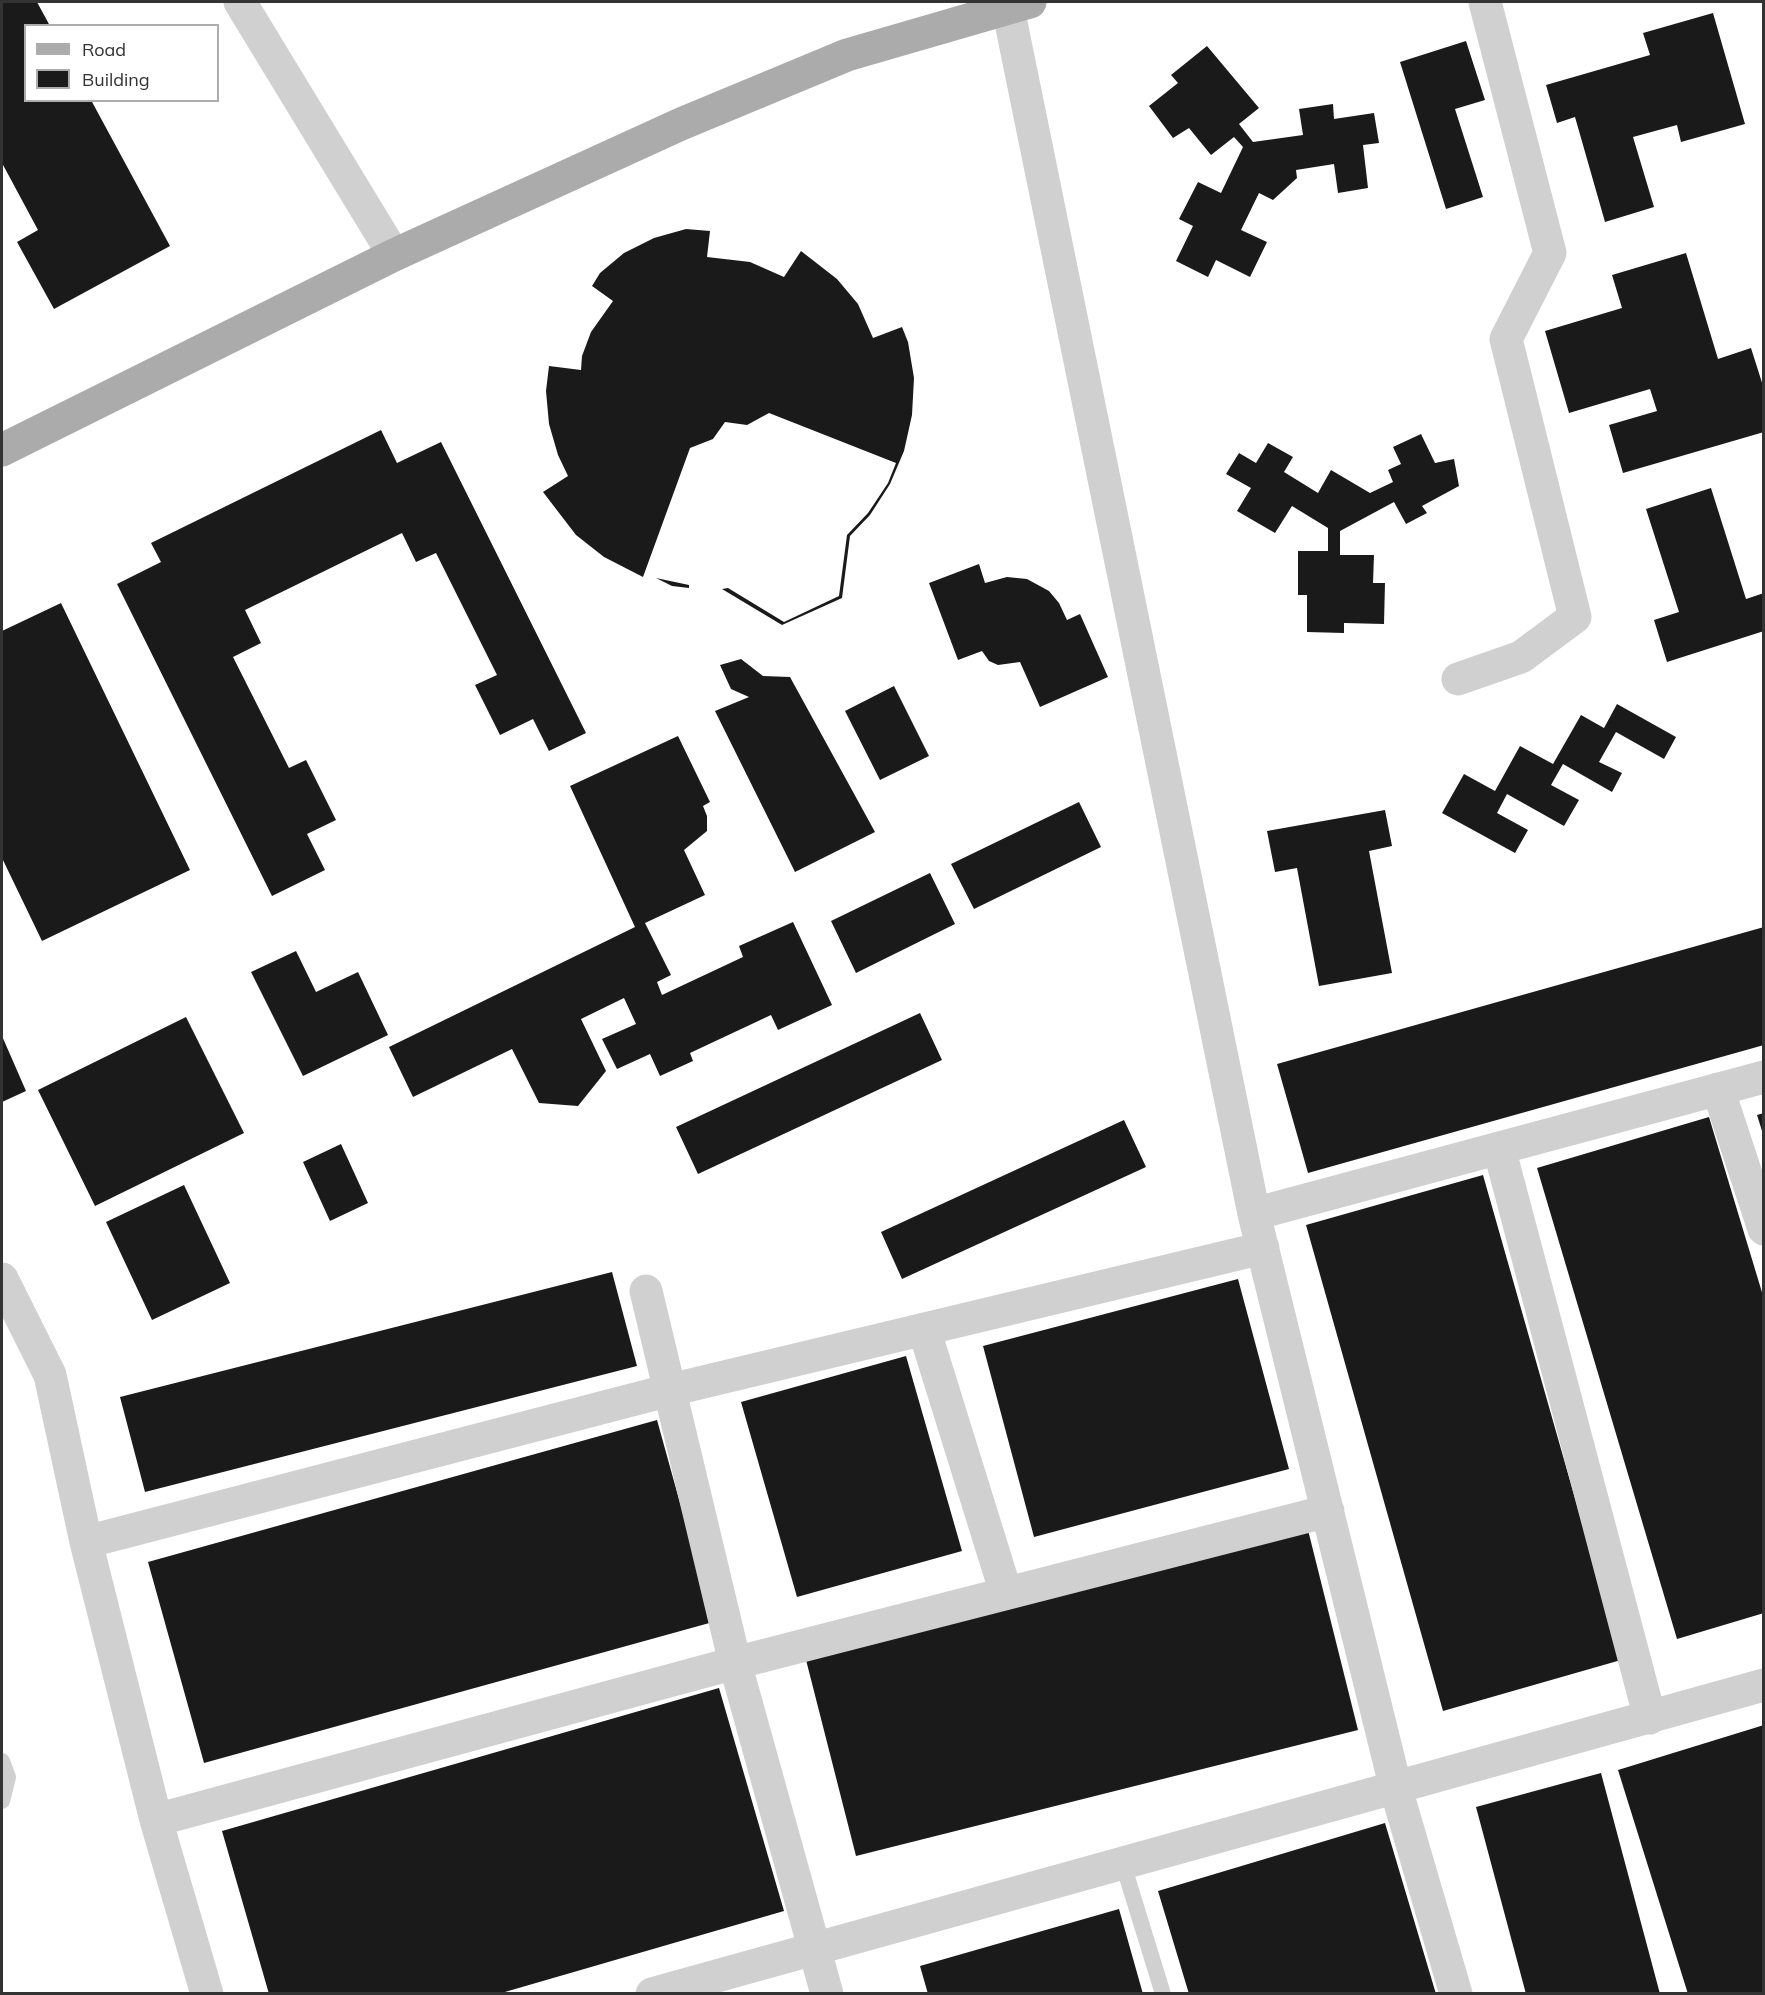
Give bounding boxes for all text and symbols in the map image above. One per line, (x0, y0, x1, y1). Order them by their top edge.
legend (24, 24, 219, 102)
text: Road (82, 38, 126, 61)
text: Building (82, 68, 150, 91)

